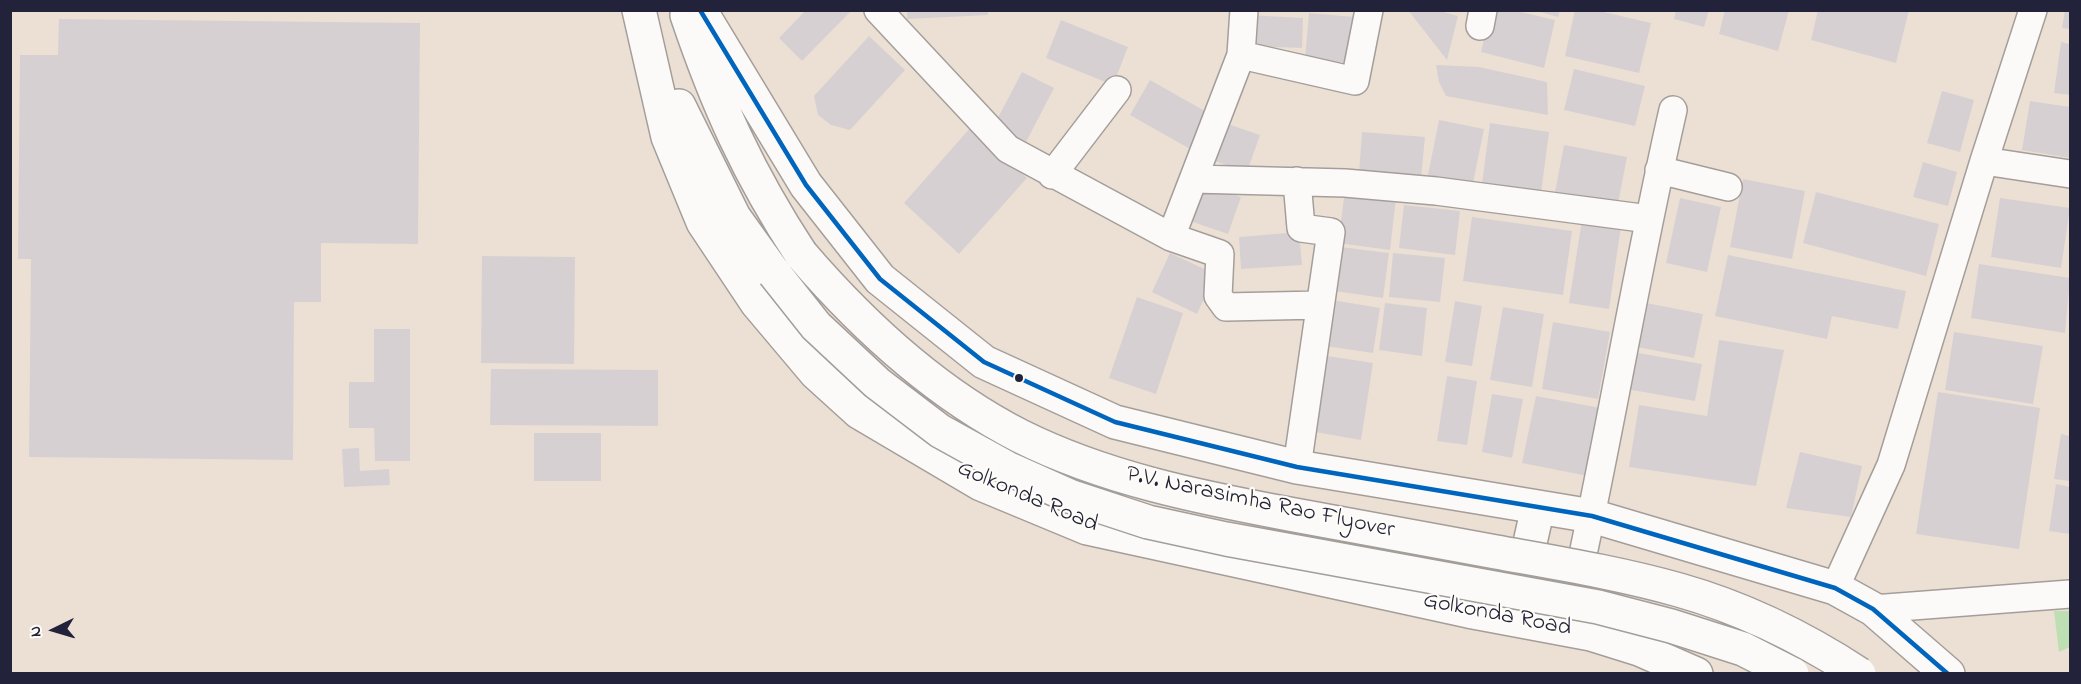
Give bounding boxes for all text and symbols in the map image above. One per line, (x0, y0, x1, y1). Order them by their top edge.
unlabelled marker (1013, 372, 1025, 384)
street label: Golkonda Road (952, 455, 1102, 541)
street label: P.V. Narasimha Rao Flyover (1123, 461, 1397, 547)
street label: Golkonda Road (1420, 588, 1574, 644)
north arrow (24, 600, 84, 660)
text: N (24, 625, 48, 638)

